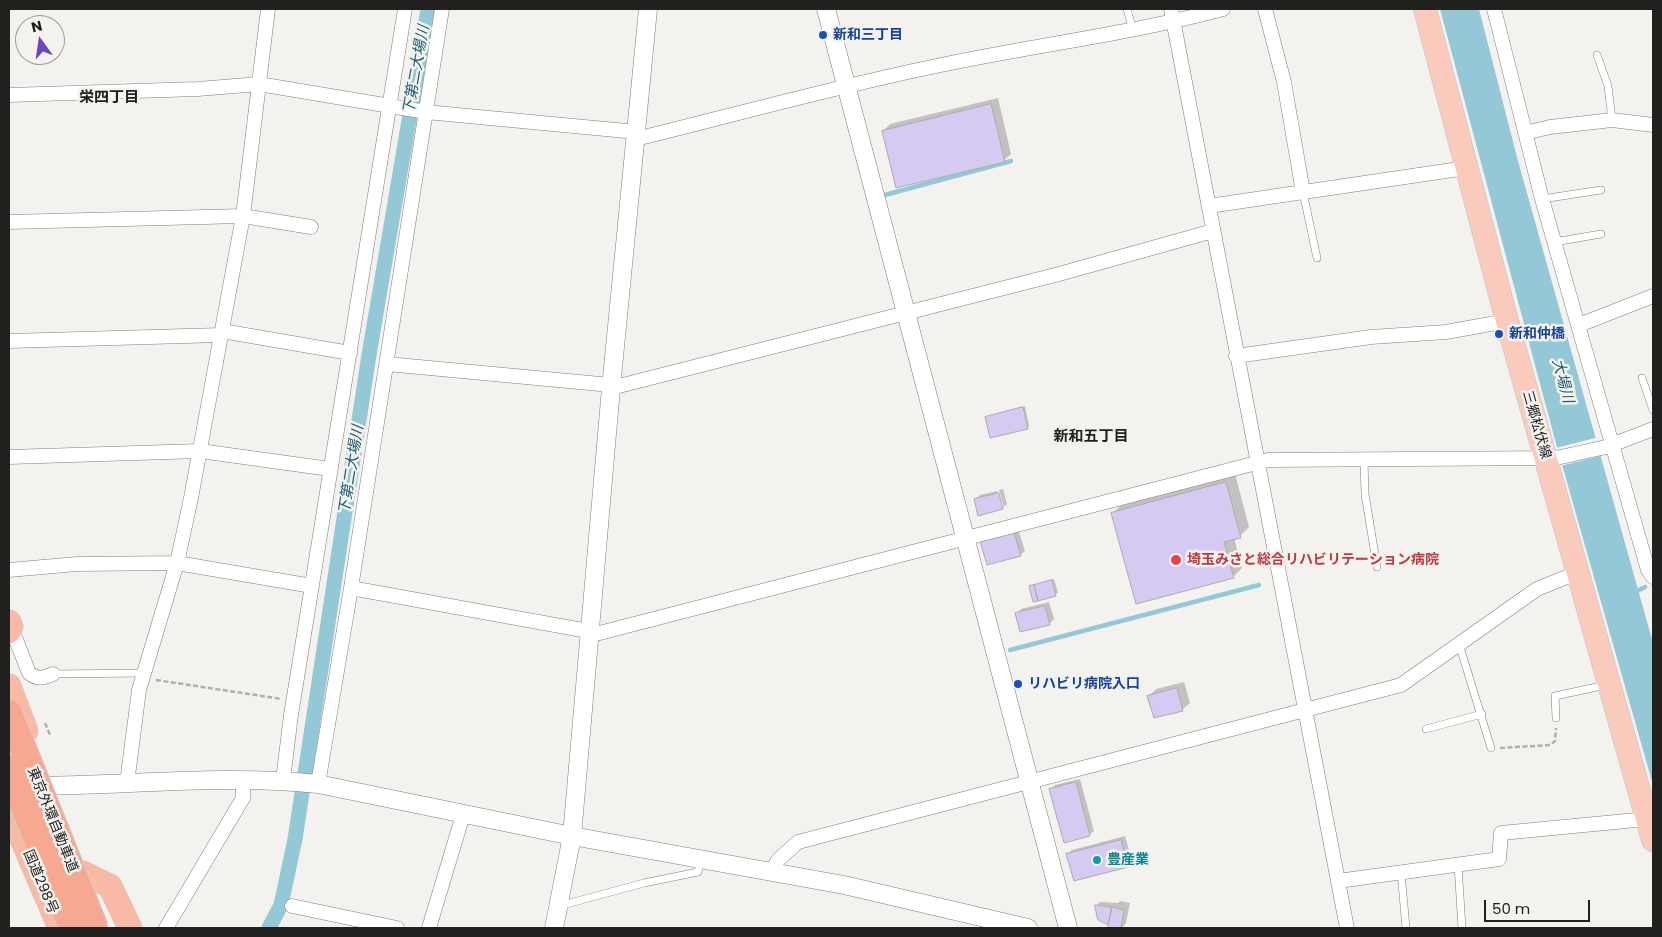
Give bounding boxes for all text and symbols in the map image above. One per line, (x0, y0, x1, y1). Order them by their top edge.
north arrow (15, 15, 65, 65)
text: N (29, 15, 44, 37)
water label: 下第二大場川 (400, 24, 434, 116)
place label: 新和三丁目 (833, 27, 903, 43)
marker: 新和三丁目 (817, 29, 829, 41)
district label: 栄四丁目 (79, 89, 139, 107)
place label: 新和仲橋 (1509, 326, 1565, 342)
marker: 新和仲橋 (1493, 328, 1505, 340)
water label: 大場川 (1547, 357, 1577, 405)
street label: 三郷松伏線 (1518, 389, 1554, 461)
water label: 下第二大場川 (336, 424, 368, 516)
district label: 新和五丁目 (1054, 428, 1128, 446)
place label: 埼玉みさと総合リハビリテーション病院 (1187, 552, 1439, 568)
marker: 埼玉みさと総合リハビリテーション病院 (1169, 553, 1183, 567)
place label: リハビリ病院入口 (1028, 676, 1140, 692)
marker: リハビリ病院入口 (1012, 678, 1024, 690)
street label: 東京外環自動車道 (23, 765, 81, 875)
street label: 国道298号 (19, 848, 61, 916)
place label: 豊産業 (1107, 852, 1149, 868)
marker: 豊産業 (1091, 854, 1103, 866)
scale bar (1487, 890, 1593, 922)
text: 50 m (1492, 898, 1530, 919)

